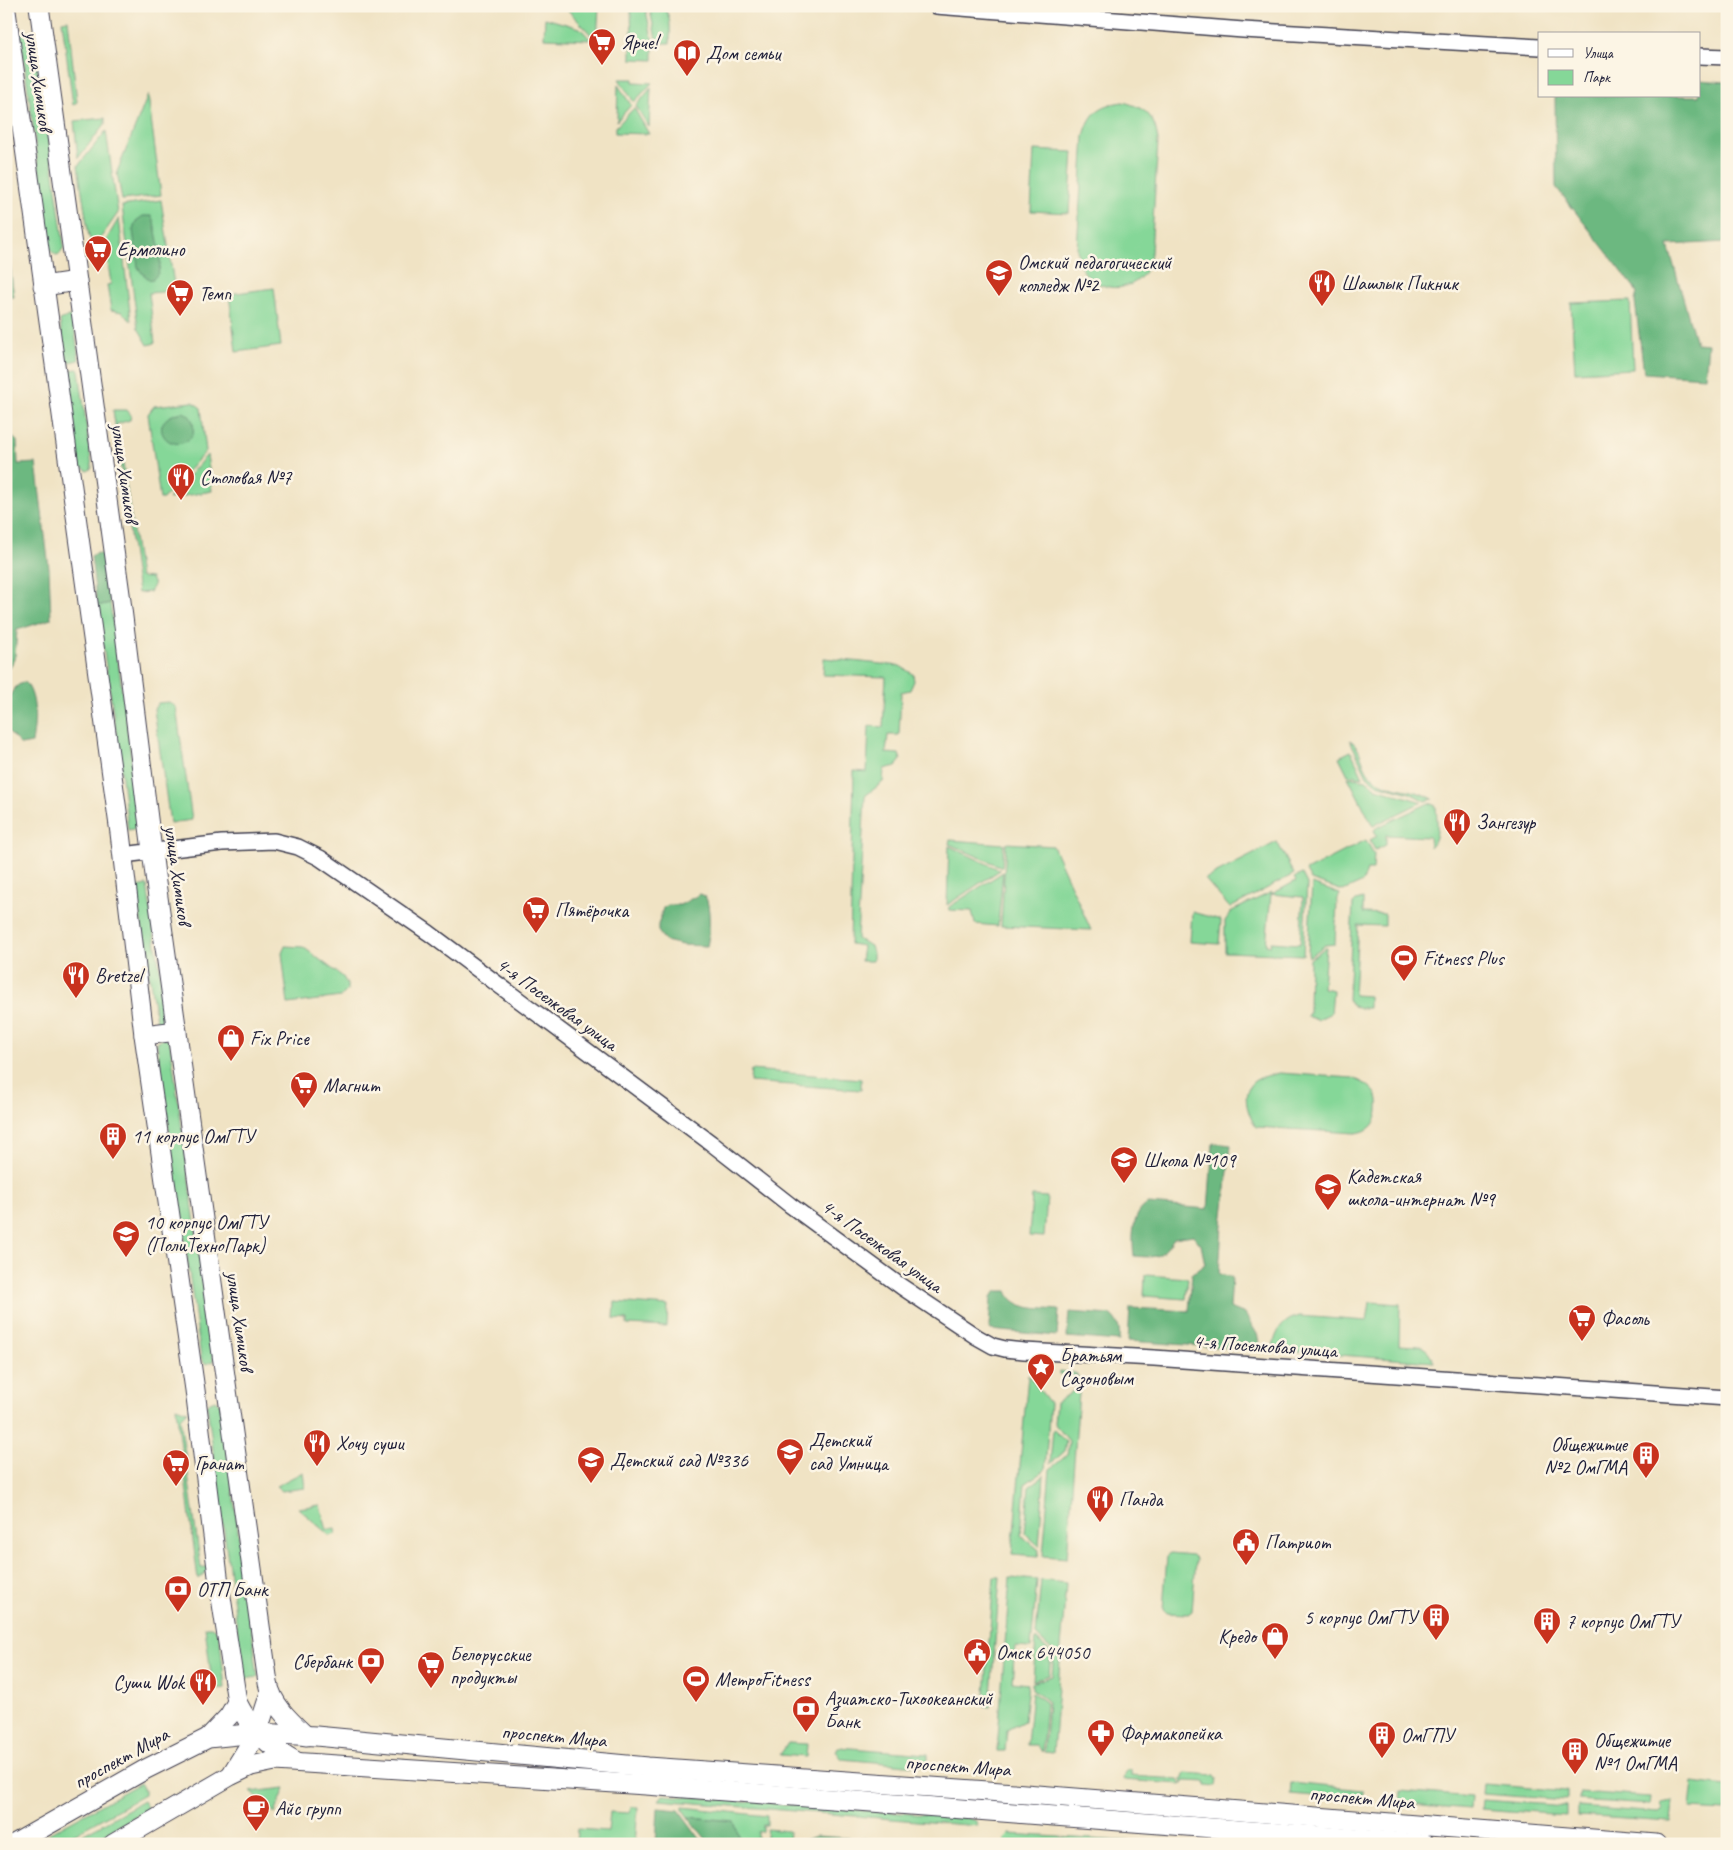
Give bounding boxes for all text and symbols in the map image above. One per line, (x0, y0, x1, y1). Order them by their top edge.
supermarket icon: Ярче! (587, 27, 617, 66)
street label: улица Химиков (20, 29, 59, 135)
place label: Ярче! (621, 30, 661, 55)
legend (1538, 32, 1700, 98)
library icon: Дом семьи (672, 38, 702, 77)
place label: Дом семьи (706, 41, 782, 66)
text: Улица (1583, 44, 1614, 63)
text: Парк (1583, 68, 1611, 87)
supermarket icon: Ермолино (83, 234, 113, 273)
place label: Ермолино (117, 237, 185, 262)
place label: Омский педагогический колледж №2 (1018, 250, 1173, 298)
school or university icon: Омский педагогический колледж №2 (984, 258, 1014, 297)
restaurant icon: Шашлык Пикник (1307, 268, 1337, 307)
place label: Шашлык Пикник (1341, 271, 1459, 296)
supermarket icon: Темп (165, 278, 195, 317)
place label: Темп (199, 281, 232, 306)
street label: улица Химиков (106, 421, 145, 527)
restaurant icon: Столовая №7 (166, 462, 196, 501)
place label: Столовая №7 (200, 465, 293, 490)
restaurant icon: Зангезур (1442, 807, 1472, 846)
place label: Зангезур (1476, 810, 1537, 835)
street label: улица Химиков (159, 823, 198, 929)
supermarket icon: Пятёрочка (521, 895, 551, 934)
place label: Пятёрочка (555, 898, 630, 923)
sports icon: Fitness Plus (1389, 943, 1419, 982)
place label: Fitness Plus (1423, 946, 1506, 971)
street label: 4-я Поселковая улица (491, 952, 624, 1058)
restaurant icon: Bretzel (61, 960, 91, 999)
place label: Bretzel (95, 963, 146, 988)
shop icon: Fix Price (216, 1023, 246, 1062)
place label: Fix Price (250, 1026, 310, 1051)
supermarket icon: Магнит (289, 1070, 319, 1109)
place label: Магнит (323, 1073, 381, 1098)
building icon: 11 корпус ОмГТУ (98, 1121, 128, 1160)
place label: 11 корпус ОмГТУ (132, 1124, 257, 1149)
school or university icon: Школа №109 (1109, 1145, 1139, 1184)
place label: Школа №109 (1143, 1148, 1237, 1173)
place label: Кадетская школа-интернат №9 (1347, 1164, 1497, 1212)
school or university icon: Кадетская школа-интернат №9 (1313, 1172, 1343, 1211)
street label: 4-я Поселковая улица (816, 1194, 949, 1300)
place label: 10 корпус ОмГТУ (ПолиТехноПарк) (145, 1210, 270, 1258)
school or university icon: 10 корпус ОмГТУ (ПолиТехноПарк) (111, 1219, 141, 1258)
street label: улица Химиков (221, 1269, 260, 1375)
supermarket icon: Фасоль (1567, 1303, 1597, 1342)
place label: Фасоль (1601, 1306, 1651, 1331)
street label: 4-я Поселковая улица (1192, 1329, 1340, 1364)
place label: Братьям Сазоновым (1060, 1343, 1135, 1392)
place icon: Братьям Сазоновым (1026, 1352, 1056, 1391)
restaurant icon: Хочу суши (302, 1428, 332, 1467)
place label: Детский сад Умница (809, 1428, 890, 1476)
place label: Хочу суши (336, 1431, 405, 1456)
place label: Общежитие №2 ОмГМА (1544, 1432, 1628, 1480)
school or university icon: Детский сад Умница (775, 1437, 805, 1476)
building icon: Общежитие №2 ОмГМА (1631, 1440, 1661, 1479)
school or university icon: Детский сад №336 (576, 1445, 606, 1484)
supermarket icon: Гранат (161, 1448, 191, 1487)
place label: Детский сад №336 (610, 1448, 749, 1473)
place label: Гранат (195, 1451, 245, 1476)
restaurant icon: Панда (1085, 1484, 1115, 1523)
place label: Панда (1119, 1487, 1164, 1512)
public building icon: Патриот (1231, 1527, 1261, 1566)
place label: Патриот (1265, 1530, 1332, 1555)
bank icon: ОТП Банк (163, 1574, 193, 1613)
place label: ОТП Банк (197, 1577, 269, 1602)
building icon: 5 корпус ОмГТУ (1421, 1602, 1451, 1641)
place label: 5 корпус ОмГТУ (1304, 1605, 1420, 1630)
building icon: 7 корпус ОмГТУ (1532, 1606, 1562, 1645)
place label: 7 корпус ОмГТУ (1566, 1609, 1682, 1634)
shop icon: Кредо (1260, 1621, 1290, 1660)
place label: Кредо (1218, 1624, 1258, 1649)
public building icon: Омск 644050 (962, 1637, 992, 1676)
place label: Омск 644050 (996, 1640, 1092, 1665)
place label: Белорусские продукты (450, 1642, 532, 1690)
bank icon: Сбербанк (356, 1646, 386, 1685)
place label: Сбербанк (293, 1649, 354, 1674)
supermarket icon: Белорусские продукты (416, 1650, 446, 1689)
sports icon: МетроFitness (681, 1664, 711, 1703)
restaurant icon: Суши Wok (188, 1667, 218, 1706)
place label: МетроFitness (715, 1667, 812, 1692)
place label: Суши Wok (113, 1670, 186, 1695)
place label: Азиатско-Тихоокеанский Банк (825, 1686, 994, 1734)
bank icon: Азиатско-Тихоокеанский Банк (791, 1694, 821, 1733)
pharmacy icon: Фармакопейка (1086, 1718, 1116, 1757)
street label: проспект Мира (501, 1719, 609, 1753)
building icon: ОмГПУ (1367, 1720, 1397, 1759)
street label: проспект Мира (69, 1721, 174, 1794)
place label: Фармакопейка (1120, 1721, 1223, 1746)
place label: ОмГПУ (1401, 1723, 1457, 1748)
place label: Общежитие №1 ОмГМА (1594, 1728, 1678, 1776)
building icon: Общежитие №1 ОмГМА (1560, 1736, 1590, 1775)
street label: проспект Мира (905, 1750, 1013, 1782)
street label: проспект Мира (1309, 1781, 1417, 1815)
cafe icon: Айс групп (241, 1793, 271, 1832)
place label: Айс групп (275, 1796, 342, 1821)

